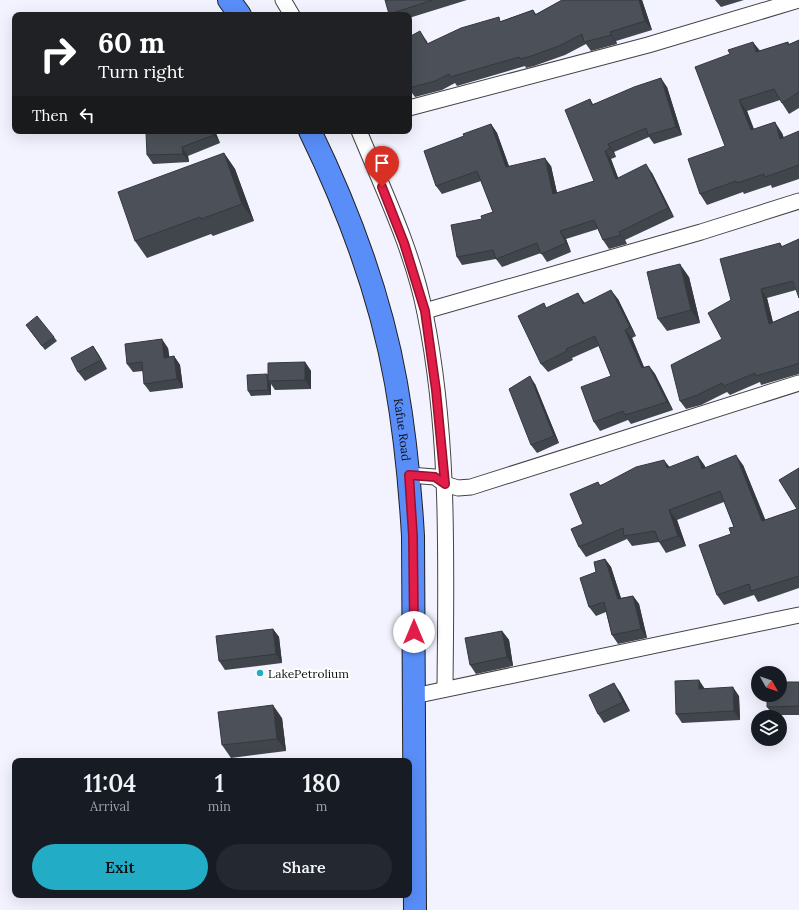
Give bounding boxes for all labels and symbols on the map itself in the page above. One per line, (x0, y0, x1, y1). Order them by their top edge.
pin (365, 146, 399, 187)
street label: Kafue Road (391, 397, 414, 462)
position arrow (393, 611, 435, 653)
place label: LakePetrolium (268, 666, 349, 681)
north arrow (751, 666, 787, 702)
marker: LakePetrolium (255, 668, 265, 678)

